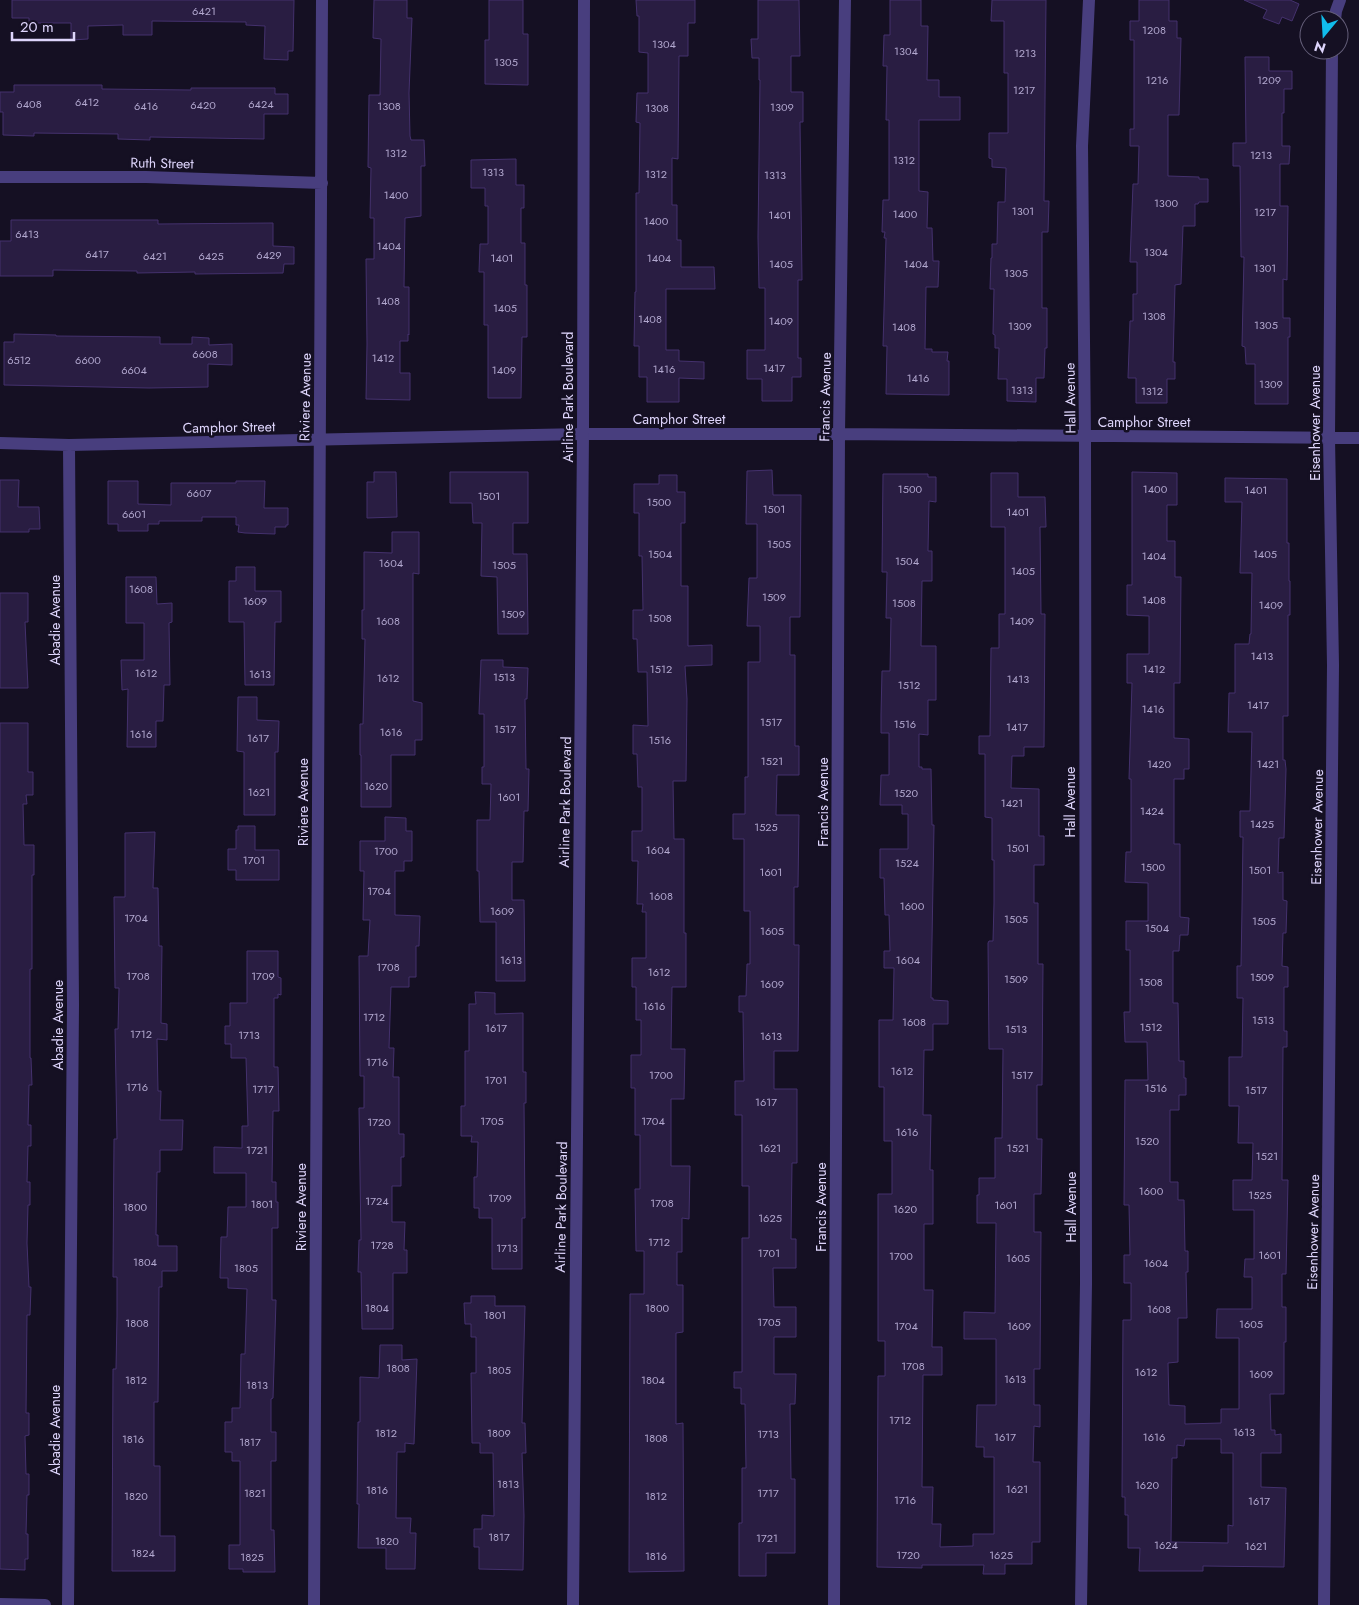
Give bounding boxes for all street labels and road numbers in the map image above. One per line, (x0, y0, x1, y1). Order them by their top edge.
street label: Ruth Street (130, 152, 195, 174)
street label: Airline Park Boulevard (558, 331, 578, 463)
street label: Francis Avenue (814, 352, 836, 442)
street label: Riviere Avenue (294, 353, 316, 441)
street label: Hall Avenue (1059, 362, 1081, 434)
street label: Eisenhower Avenue (1305, 365, 1325, 481)
street label: Camphor Street (633, 409, 726, 429)
street label: Camphor Street (1098, 412, 1191, 432)
street label: Camphor Street (183, 416, 276, 438)
street label: Abadie Avenue (45, 575, 65, 665)
street label: Airline Park Boulevard (554, 736, 576, 868)
street label: Francis Avenue (813, 757, 833, 847)
street label: Riviere Avenue (293, 758, 313, 846)
street label: Hall Avenue (1060, 767, 1080, 838)
street label: Eisenhower Avenue (1306, 769, 1328, 885)
street label: Abadie Avenue (48, 980, 68, 1070)
street label: Airline Park Boulevard (550, 1141, 572, 1273)
street label: Francis Avenue (811, 1162, 831, 1252)
street label: Riviere Avenue (291, 1163, 311, 1251)
street label: Hall Avenue (1061, 1172, 1081, 1243)
street label: Eisenhower Avenue (1302, 1174, 1324, 1290)
street label: Abadie Avenue (45, 1385, 65, 1475)

